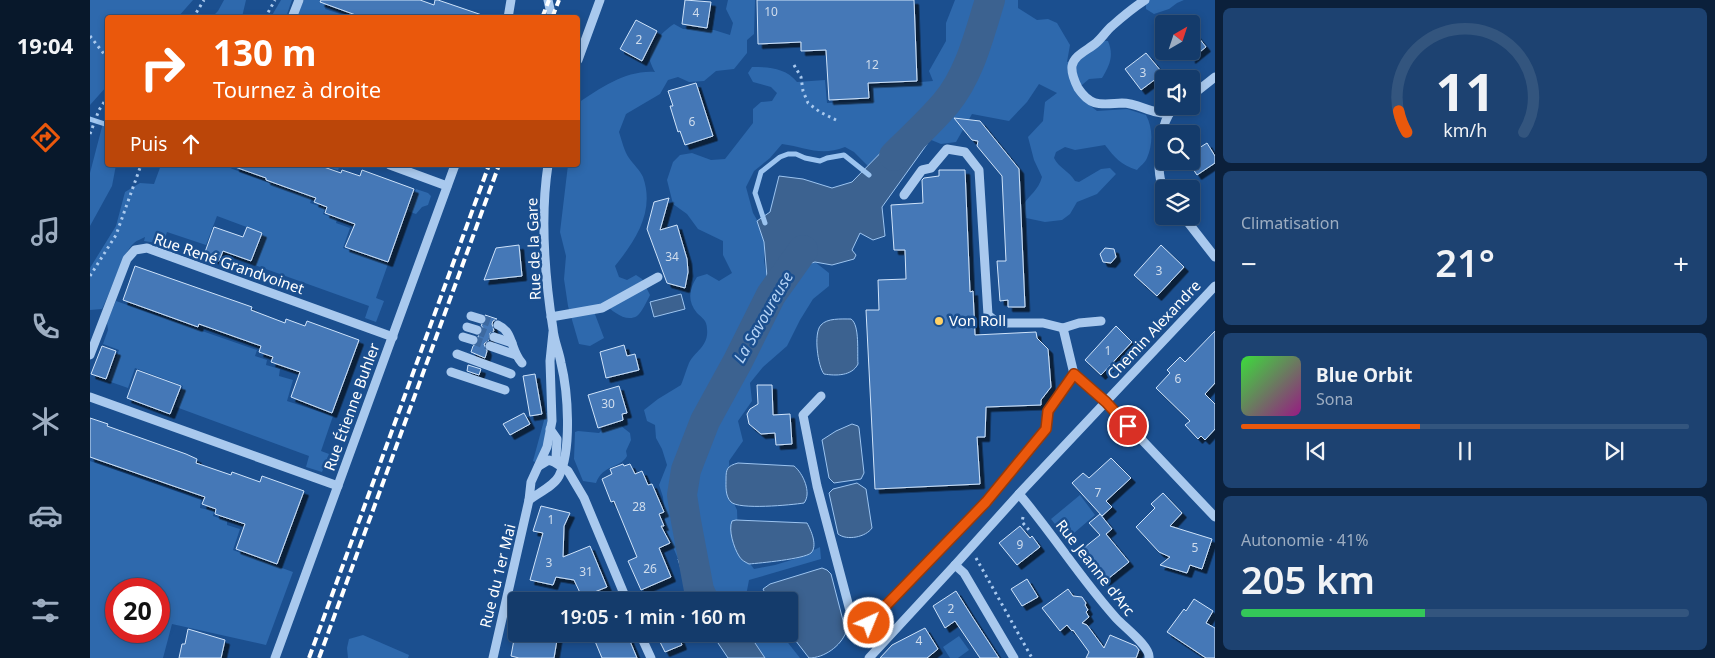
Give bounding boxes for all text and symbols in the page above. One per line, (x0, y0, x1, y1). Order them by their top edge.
house number: 10 (764, 3, 778, 20)
house number: 4 (693, 4, 700, 21)
north arrow (1155, 15, 1200, 60)
map controls (1155, 15, 1200, 225)
text: 130 m (213, 29, 316, 76)
text: 19:04 (17, 30, 73, 60)
house number: 2 (636, 31, 643, 48)
icon: right (130, 35, 195, 100)
text: 11 (1435, 55, 1495, 126)
house number: 12 (865, 56, 879, 73)
house number: 3 (1140, 64, 1147, 81)
button: sound (1155, 70, 1200, 115)
text: Tournez à droite (213, 74, 381, 104)
house number: 6 (689, 113, 696, 130)
text: km/h (1443, 118, 1487, 142)
icon: directions (28, 120, 63, 155)
button: search (1155, 125, 1200, 170)
icon: ahead (177, 130, 205, 158)
text: Puis (130, 131, 167, 157)
button: layers (1155, 180, 1200, 225)
street label: Rue de la Gare (521, 198, 545, 301)
text: Climatisation (1241, 212, 1339, 234)
icon: music (28, 214, 63, 249)
street label: Rue René Grandvoinet (151, 228, 308, 298)
text: 21° (1435, 236, 1495, 288)
text: − (1241, 244, 1257, 282)
text: + (1673, 244, 1689, 282)
house number: 34 (665, 248, 679, 265)
house number: 3 (1156, 262, 1163, 279)
water label: La Savoureuse (728, 267, 798, 367)
street label: Chemin Alexandre (1102, 275, 1205, 383)
icon: phone (28, 309, 63, 344)
place label: Von Roll (949, 310, 1006, 330)
marker: Von Roll (933, 315, 945, 327)
street label: Rue Étienne Buhler (319, 340, 384, 473)
house number: 1 (1105, 342, 1111, 359)
text: Blue Orbit (1316, 362, 1412, 388)
house number: 6 (1175, 370, 1182, 387)
text: Sona (1316, 388, 1353, 410)
house number: 30 (601, 395, 615, 412)
icon: climate (28, 404, 63, 439)
pin (1107, 405, 1149, 447)
icon: arrive (1114, 412, 1142, 440)
icon: previous (1302, 437, 1330, 465)
icon: pause (1451, 437, 1479, 465)
icon: next (1600, 437, 1628, 465)
house number: 7 (1095, 484, 1102, 501)
icon: car (28, 498, 63, 533)
house number: 28 (632, 498, 646, 515)
house number: 1 (548, 511, 554, 528)
street label: Rue Jeanne d'Arc (1052, 515, 1140, 620)
street label: Rue du 1er Mai (474, 522, 520, 630)
text: Autonomie · 41% (1241, 529, 1368, 551)
house number: 9 (1017, 536, 1024, 553)
house number: 5 (1192, 539, 1199, 556)
text: 205 km (1241, 553, 1375, 605)
house number: 3 (546, 554, 553, 571)
house number: 26 (643, 560, 657, 577)
house number: 31 (579, 563, 593, 580)
speed limit sign: 20 (105, 578, 170, 643)
icon: filters (28, 593, 63, 628)
position arrow (842, 596, 894, 648)
house number: 2 (948, 600, 955, 617)
text: 19:05 · 1 min · 160 m (560, 604, 746, 630)
house number: 4 (916, 632, 923, 649)

